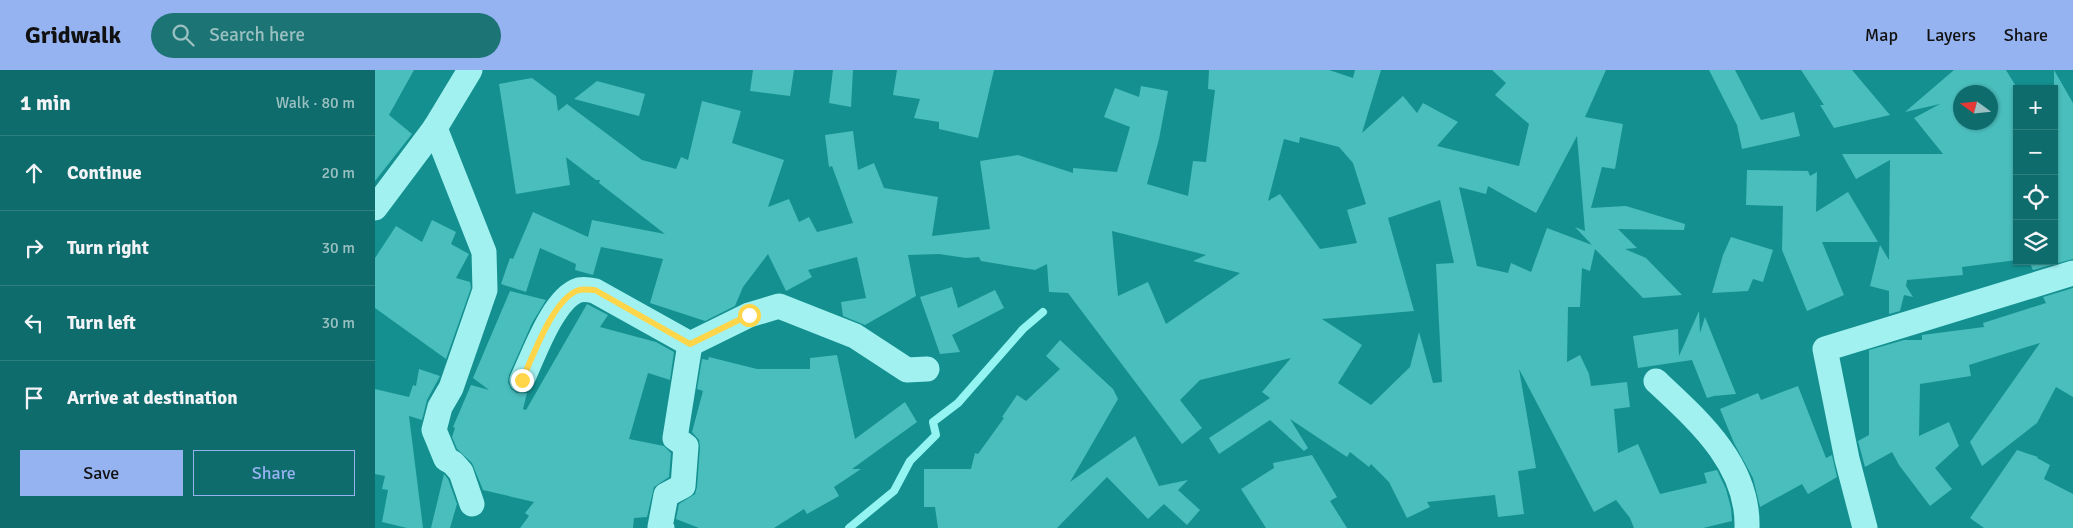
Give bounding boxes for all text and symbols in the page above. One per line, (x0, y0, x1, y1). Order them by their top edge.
search box (151, 13, 501, 58)
text: Gridwalk (25, 20, 121, 50)
icon: search (169, 21, 197, 49)
text: Search here (209, 23, 305, 47)
text: Map (1865, 24, 1898, 46)
text: Layers (1926, 24, 1976, 46)
text: Share (2004, 24, 2048, 46)
north arrow (1953, 85, 1998, 130)
map controls (2013, 85, 2058, 265)
button: + (2013, 85, 2058, 130)
text: 1 min (20, 90, 71, 116)
text: Walk · 80 m (276, 93, 355, 113)
button: − (2013, 130, 2058, 175)
icon: ahead (20, 159, 48, 187)
text: Continue (67, 161, 142, 185)
text: 20 m (321, 163, 355, 183)
button: locate (2013, 175, 2058, 220)
button: layers (2013, 220, 2058, 265)
icon: right (20, 234, 48, 262)
text: Turn right (67, 236, 149, 260)
text: 30 m (321, 238, 355, 258)
route start (738, 304, 761, 327)
icon: left (20, 309, 48, 337)
text: Turn left (67, 311, 136, 335)
text: 30 m (321, 313, 355, 333)
route end (511, 369, 534, 392)
icon: arrive (20, 384, 48, 412)
text: Arrive at destination (67, 386, 238, 410)
button: Save (20, 450, 183, 496)
button: Share (193, 450, 355, 496)

